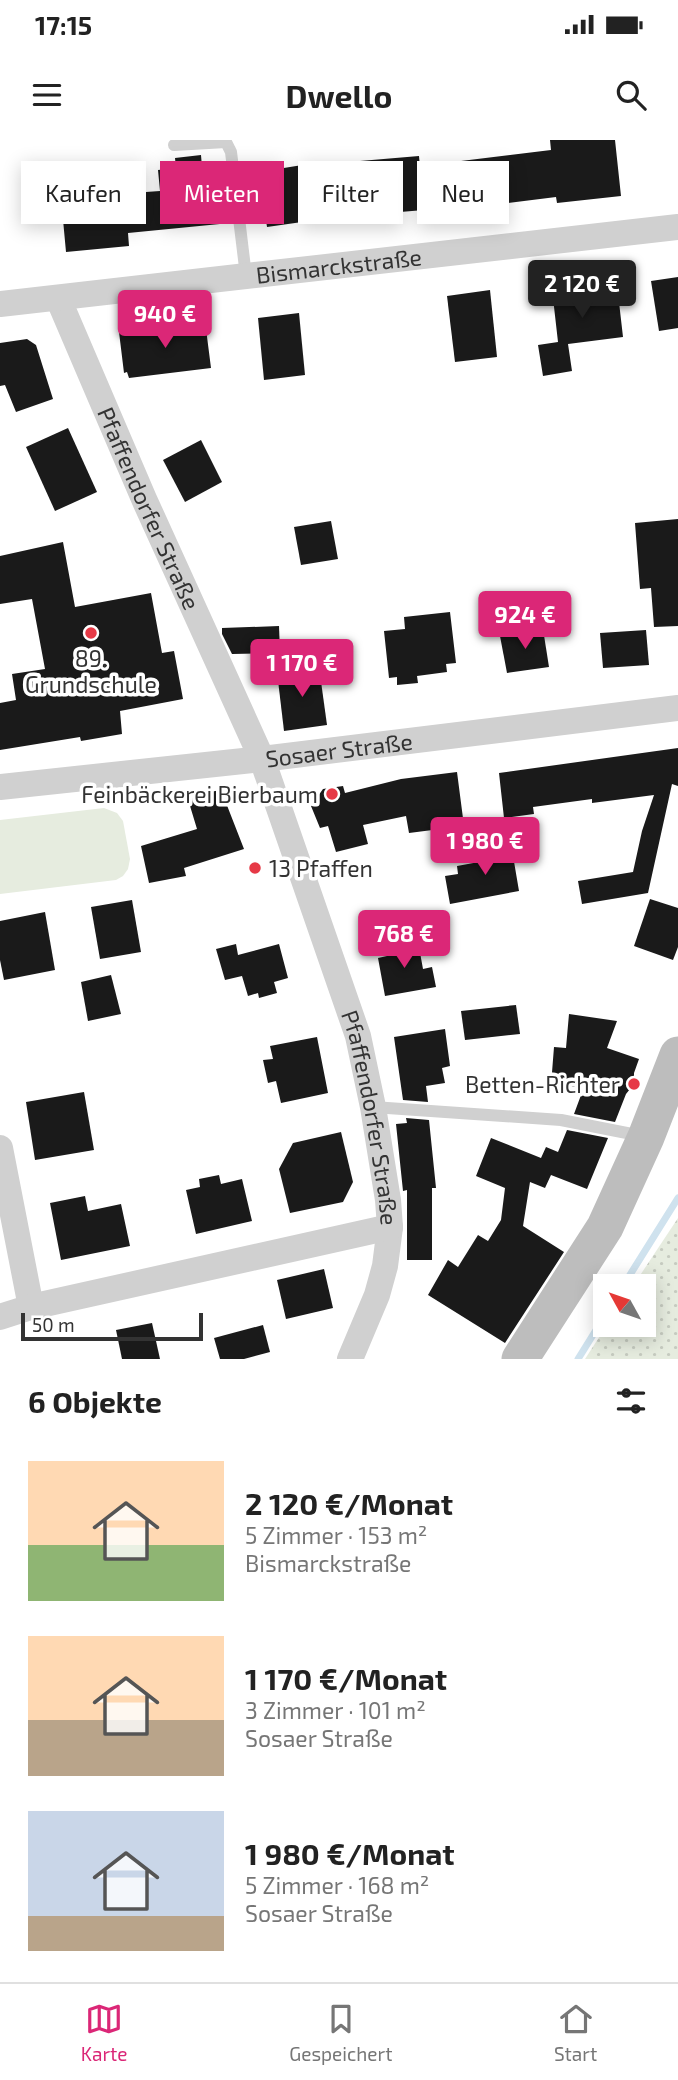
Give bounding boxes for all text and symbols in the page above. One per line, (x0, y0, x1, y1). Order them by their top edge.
text: 17:15 (35, 9, 92, 40)
icon: menu (28, 76, 66, 114)
text: Dwello (286, 76, 392, 114)
icon: search (612, 76, 650, 114)
chip: Kaufen (21, 161, 146, 224)
chip: Mieten (160, 161, 284, 224)
chip: Filter (298, 161, 403, 224)
chip: Neu (417, 161, 509, 224)
street label: Bismarckstraße (254, 242, 423, 289)
pin: 2 120 € (517, 260, 647, 320)
text: 2 120 € (544, 269, 620, 297)
pin: 940 € (116, 290, 214, 350)
text: 940 € (134, 299, 196, 327)
street label: Pfaffendorfer Straße (92, 403, 206, 614)
pin: 924 € (476, 592, 574, 651)
text: 924 € (494, 600, 556, 628)
marker: 89. Grundschule (83, 625, 99, 641)
pin: 1 170 € (237, 640, 367, 699)
place label: 89. Grundschule (25, 644, 157, 698)
text: 1 170 € (266, 648, 338, 676)
street label: Sosaer Straße (264, 727, 414, 772)
place label: Feinbäckerei Bierbaum (81, 780, 318, 808)
marker: Feinbäckerei Bierbaum (324, 786, 340, 802)
pin: 1 980 € (420, 818, 550, 877)
text: 1 980 € (446, 826, 524, 854)
place label: 13 Pfaffen (269, 854, 373, 882)
marker: 13 Pfaffen (247, 860, 263, 876)
pin: 768 € (355, 910, 453, 970)
text: 768 € (374, 919, 434, 947)
street label: Pfaffendorfer Straße (336, 1006, 404, 1226)
place label: Betten-Richter (465, 1070, 620, 1098)
marker: Betten-Richter (626, 1076, 642, 1092)
north arrow (593, 1274, 656, 1337)
map controls (593, 1274, 656, 1337)
scale bar (21, 1310, 203, 1342)
text: 50 m (32, 1313, 75, 1336)
icon: filters (612, 1382, 650, 1420)
text: 6 Objekte (28, 1383, 162, 1419)
text: 2 120 €/Monat (245, 1485, 453, 1521)
icon: home (84, 1489, 168, 1573)
text: 5 Zimmer · 153 m² (245, 1521, 427, 1549)
text: Bismarckstraße (245, 1549, 411, 1577)
text: 1 170 €/Monat (245, 1660, 447, 1696)
icon: home (84, 1664, 168, 1748)
text: 3 Zimmer · 101 m² (245, 1696, 426, 1724)
text: Sosaer Straße (245, 1724, 393, 1752)
text: 1 980 €/Monat (245, 1835, 455, 1871)
icon: home (84, 1839, 168, 1923)
text: 5 Zimmer · 168 m² (245, 1871, 429, 1899)
text: Sosaer Straße (245, 1899, 393, 1927)
tab: Karte (81, 2000, 128, 2065)
tab: Gespeichert (289, 2000, 392, 2065)
tab: Start (554, 2000, 597, 2065)

